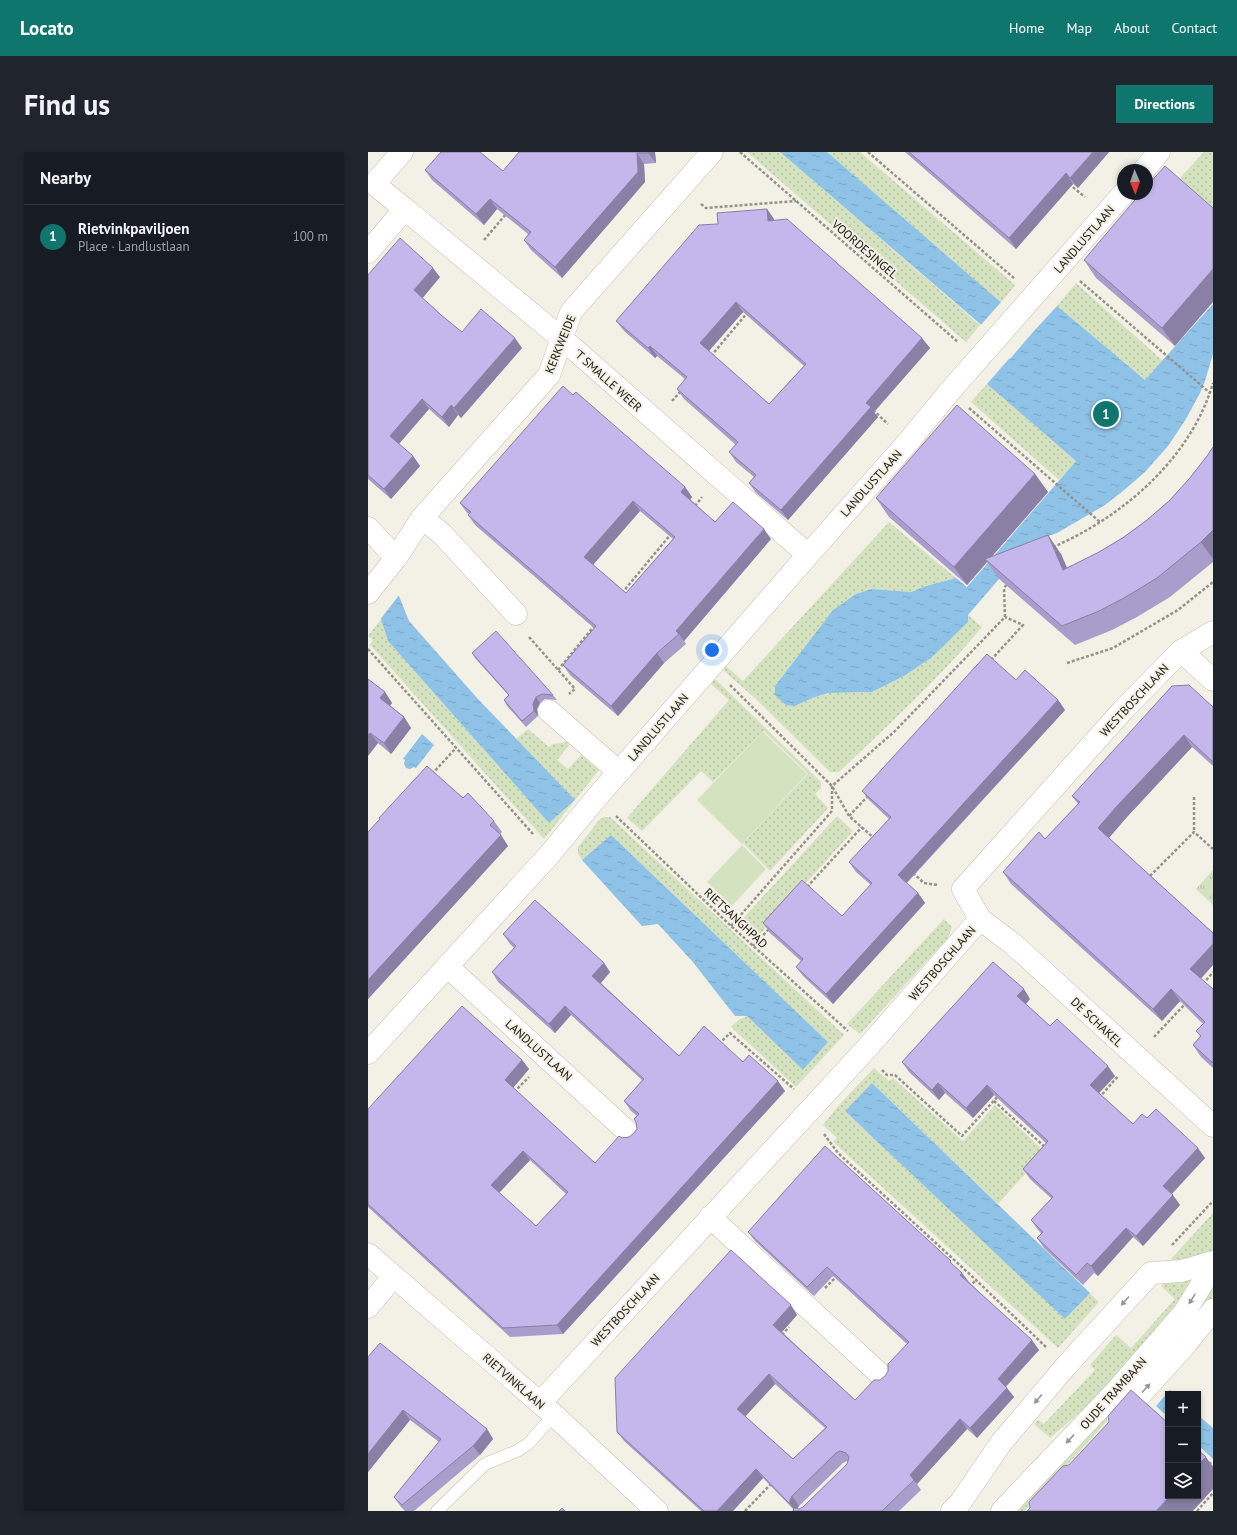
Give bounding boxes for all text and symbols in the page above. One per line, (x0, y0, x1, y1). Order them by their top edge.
text: Locato (20, 16, 74, 40)
text: Home (1009, 19, 1044, 37)
text: Map (1066, 19, 1092, 37)
text: About (1114, 19, 1150, 37)
text: Contact (1172, 19, 1217, 37)
button: Directions (1116, 85, 1213, 123)
text: Find us (24, 86, 110, 123)
north arrow (1117, 164, 1153, 200)
text: Nearby (40, 167, 91, 189)
street label: LANDLUSTLAAN (1051, 202, 1117, 276)
street label: VOORDESINGEL (828, 216, 901, 282)
text: Rietvinkpaviljoen (78, 219, 189, 238)
text: 1 (49, 228, 57, 245)
text: 100 m (293, 228, 328, 245)
text: Place · Landlustlaan (78, 238, 190, 255)
street label: KERKWEIDE (541, 312, 579, 376)
street label: 'T SMALLE WEER (571, 345, 645, 415)
pin: 1 (1093, 399, 1119, 429)
street label: LANDLUSTLAAN (837, 447, 905, 519)
your location (702, 640, 722, 660)
street label: WESTBOSCHLAAN (1096, 660, 1172, 740)
street label: LANDLUSTLAAN (625, 690, 691, 764)
street label: RIETSANGHPAD (701, 885, 771, 951)
street label: WESTBOSCHLAAN (905, 922, 979, 1004)
street label: DE SCHAKEL (1068, 994, 1126, 1050)
street label: LANDLUSTLAAN (503, 1016, 575, 1084)
street label: WESTBOSCHLAAN (587, 1270, 663, 1350)
one-way arrow (1188, 1294, 1196, 1304)
one-way arrow (1120, 1296, 1129, 1307)
street label: RIETVINKLAAN (480, 1350, 548, 1412)
street label: OUDE TRAMBAAN (1077, 1354, 1149, 1432)
one-way arrow (1142, 1383, 1151, 1393)
map controls (1165, 1391, 1201, 1499)
button: + (1165, 1391, 1201, 1427)
one-way arrow (1034, 1393, 1043, 1404)
button: − (1165, 1427, 1201, 1463)
one-way arrow (1066, 1434, 1075, 1444)
button: layers (1165, 1463, 1201, 1499)

